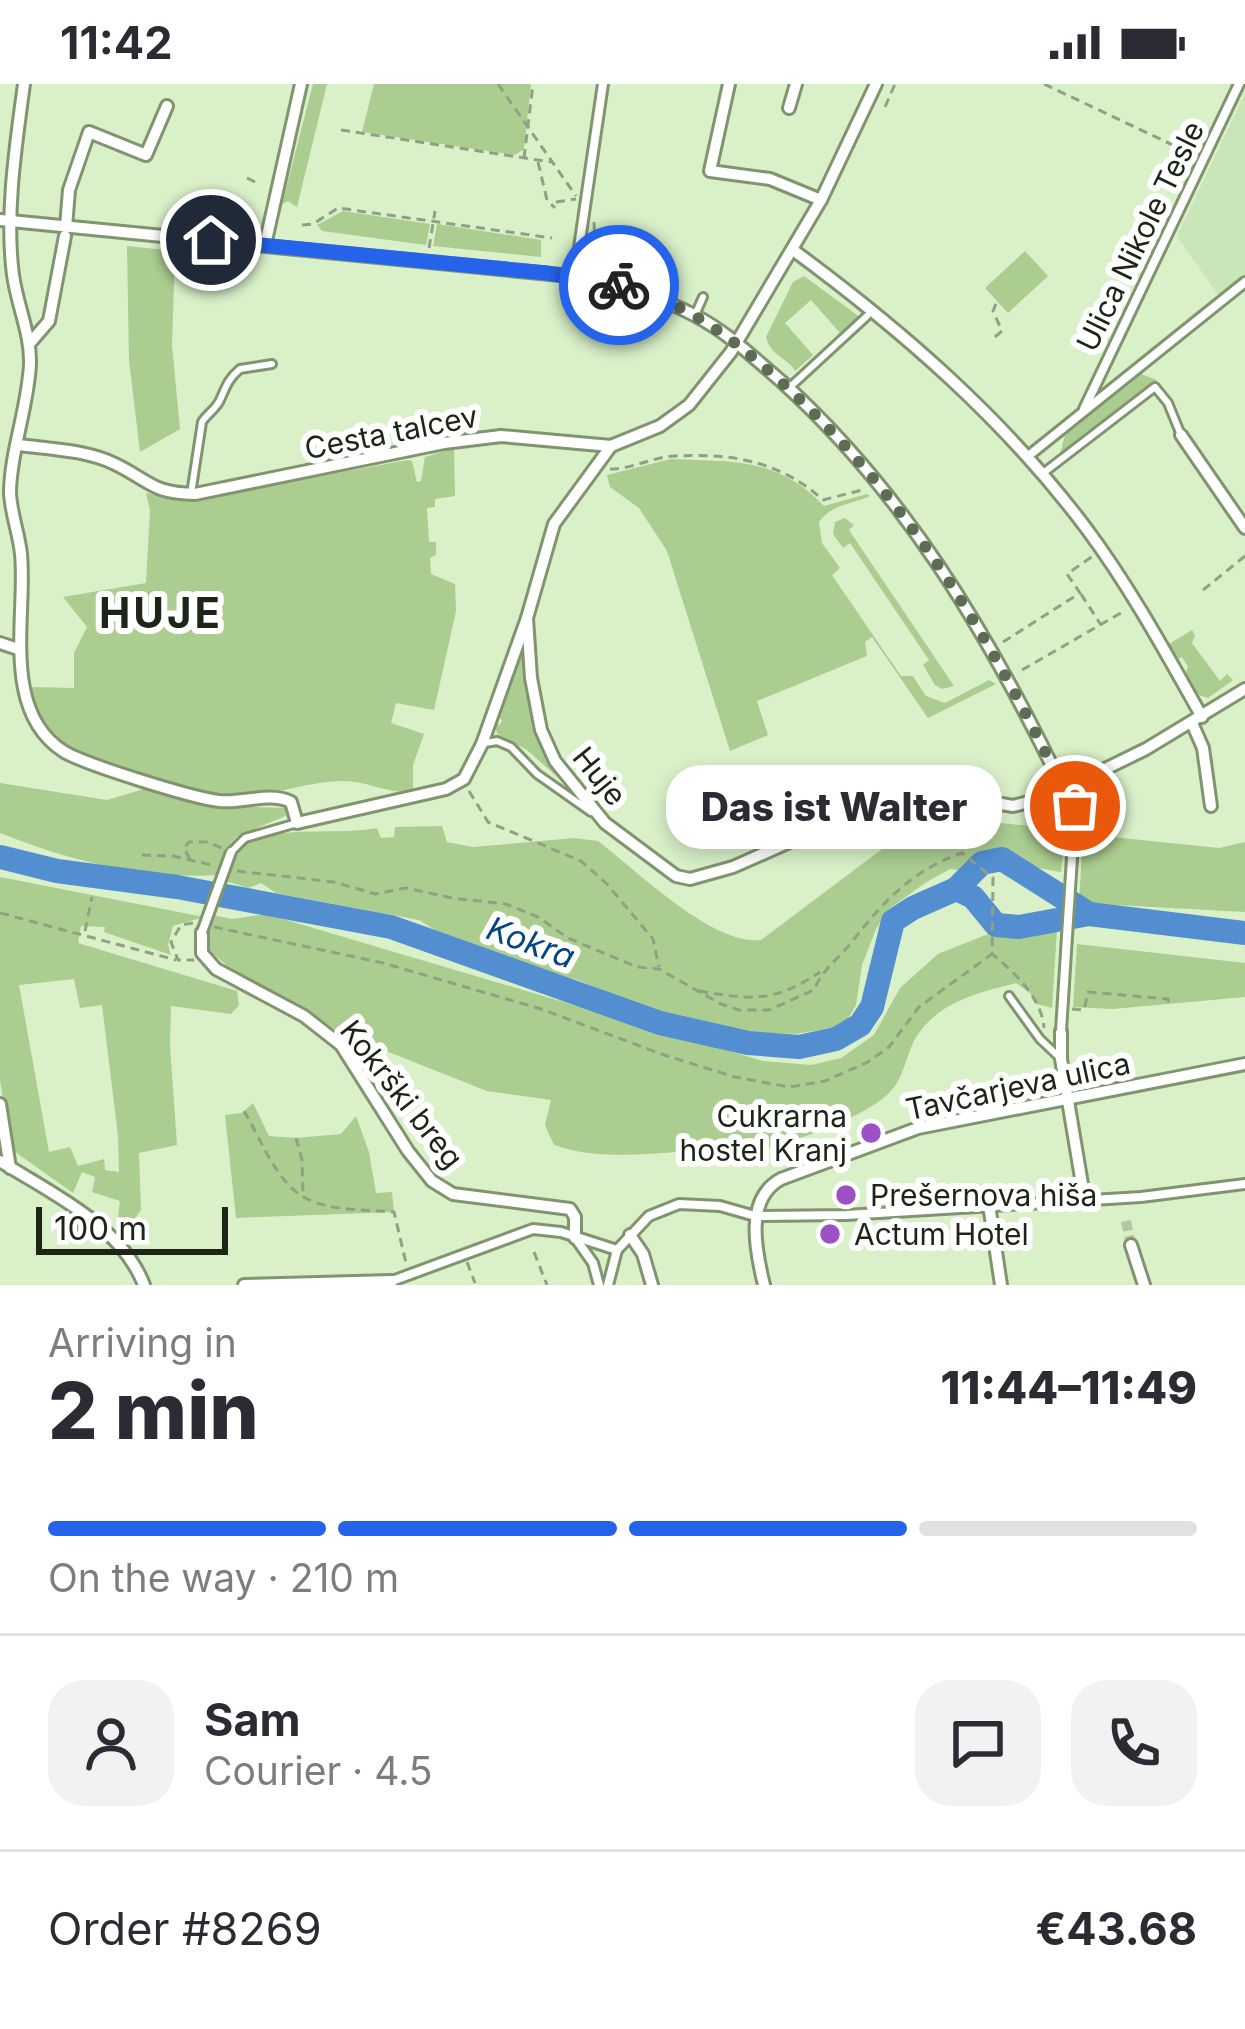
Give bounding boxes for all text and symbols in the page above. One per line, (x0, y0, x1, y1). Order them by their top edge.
text: 11:42 (60, 15, 173, 70)
street label: Ulica Nikole Tesle (1069, 115, 1211, 357)
pin (160, 189, 262, 291)
icon: home (178, 207, 244, 273)
courier (559, 225, 679, 345)
icon: bike (586, 252, 652, 318)
street label: Cesta talcev (301, 398, 481, 466)
district label: HUJE (99, 587, 223, 638)
street label: Huje (566, 739, 634, 813)
pin (1024, 755, 1126, 857)
callout: Das ist Walter (667, 764, 1003, 848)
icon: bag (1042, 773, 1108, 839)
text: Das ist Walter (701, 783, 967, 830)
water label: Kokra (481, 908, 581, 976)
street label: Kokrški breg (333, 1013, 471, 1175)
street label: Tavčarjeva ulica (902, 1045, 1134, 1127)
place label: Cukrarna hostel Kranj (679, 1098, 847, 1168)
marker: Cukrarna hostel Kranj (858, 1120, 884, 1146)
place label: Prešernova hiša (870, 1177, 1097, 1213)
marker: Prešernova hiša (833, 1182, 859, 1208)
scale bar (36, 1201, 228, 1254)
text: 100 m (54, 1208, 147, 1248)
place label: Actum Hotel (854, 1216, 1029, 1252)
marker: Actum Hotel (817, 1221, 843, 1247)
text: Arriving in (48, 1319, 237, 1366)
text: 11:44–11:49 (941, 1360, 1197, 1415)
text: 2 min (48, 1363, 259, 1458)
text: On the way · 210 m (48, 1554, 399, 1601)
button: person (48, 1680, 174, 1806)
button: chat (915, 1680, 1041, 1806)
button: phone (1071, 1680, 1197, 1806)
text: Sam (204, 1692, 301, 1747)
text: Courier · 4.5 (204, 1747, 433, 1794)
text: Order #8269 (48, 1901, 322, 1956)
text: €43.68 (1035, 1901, 1197, 1956)

